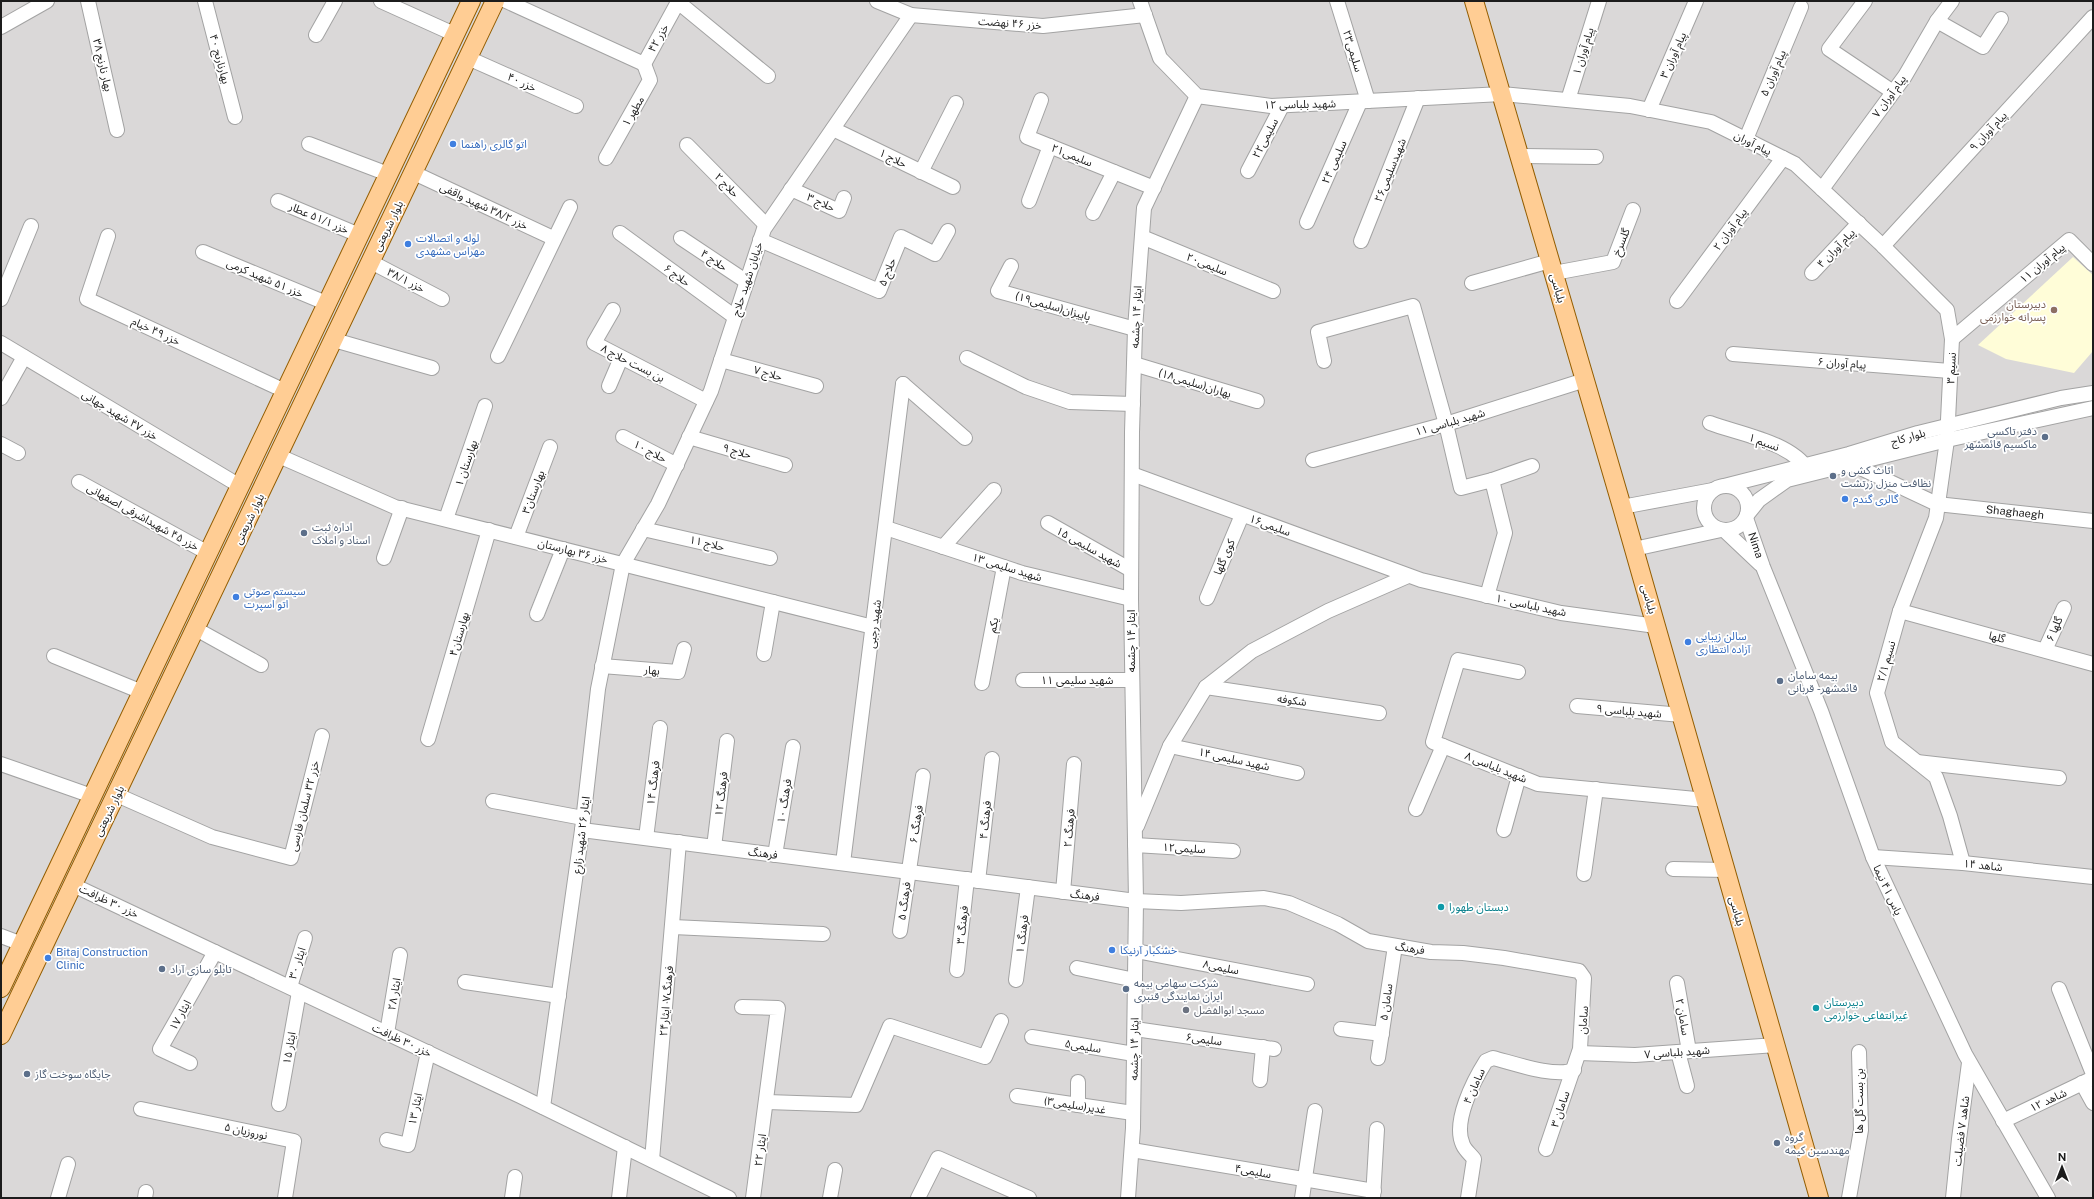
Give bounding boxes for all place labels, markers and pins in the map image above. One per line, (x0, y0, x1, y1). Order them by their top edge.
place label: اتو گالری راهنما (461, 138, 527, 151)
marker: اتو گالری راهنما (448, 139, 458, 149)
place label: لوله و اتصالات مهراس مشهدی (416, 232, 485, 258)
marker: لوله و اتصالات مهراس مشهدی (403, 239, 413, 249)
place label: دبیرستان پسرانه خوارزمی (1980, 298, 2046, 325)
marker: دبیرستان پسرانه خوارزمی (2049, 305, 2059, 315)
place label: دفتر تاکسی ماکسیم قائمشهر (1963, 425, 2037, 453)
marker: دفتر تاکسی ماکسیم قائمشهر (2040, 432, 2050, 442)
place label: اثاث کشی و نظافت منزل زرتشت (1841, 464, 1931, 490)
marker: اثاث کشی و نظافت منزل زرتشت (1828, 471, 1838, 481)
place label: گالری گندم (1853, 493, 1899, 507)
marker: گالری گندم (1840, 494, 1850, 504)
place label: اداره ثبت اسناد و املاک (312, 521, 370, 547)
marker: اداره ثبت اسناد و املاک (299, 528, 309, 538)
place label: سیستم صوتی اتو اسپرت (244, 585, 306, 612)
marker: سیستم صوتی اتو اسپرت (231, 592, 241, 602)
place label: سالن زیبایی آزاده انتظاری (1696, 630, 1751, 656)
marker: سالن زیبایی آزاده انتظاری (1683, 637, 1693, 647)
place label: بیمه سامان قائمشهر - قربانی (1788, 669, 1857, 695)
marker: بیمه سامان قائمشهر - قربانی (1775, 676, 1785, 686)
place label: دبستان طهورا (1449, 901, 1509, 914)
marker: دبستان طهورا (1436, 902, 1446, 912)
place label: خشکبار آرنیکا (1120, 944, 1178, 957)
marker: خشکبار آرنیکا (1107, 945, 1117, 955)
place label: Bitaj Construction Clinic (56, 946, 148, 971)
marker: Bitaj Construction Clinic (43, 953, 53, 963)
place label: تابلو سازی آراد (170, 963, 232, 976)
marker: تابلو سازی آراد (157, 964, 167, 974)
place label: شرکت سهامی بیمه ایران نمایندگی قنبری (1134, 977, 1223, 1003)
marker: شرکت سهامی بیمه ایران نمایندگی قنبری (1121, 984, 1131, 994)
place label: دبیرستان غیرانتفاعی خوارزمی (1824, 996, 1909, 1022)
marker: دبیرستان غیرانتفاعی خوارزمی (1811, 1003, 1821, 1013)
place label: مسجد ابوالفضل (1194, 1004, 1265, 1017)
marker: مسجد ابوالفضل (1181, 1005, 1191, 1015)
place label: جایگاه سوخت گاز (34, 1068, 111, 1081)
marker: جایگاه سوخت گاز (22, 1069, 32, 1079)
place label: گروه مهندسین کیمه (1785, 1131, 1850, 1157)
marker: گروه مهندسین کیمه (1772, 1138, 1782, 1148)

